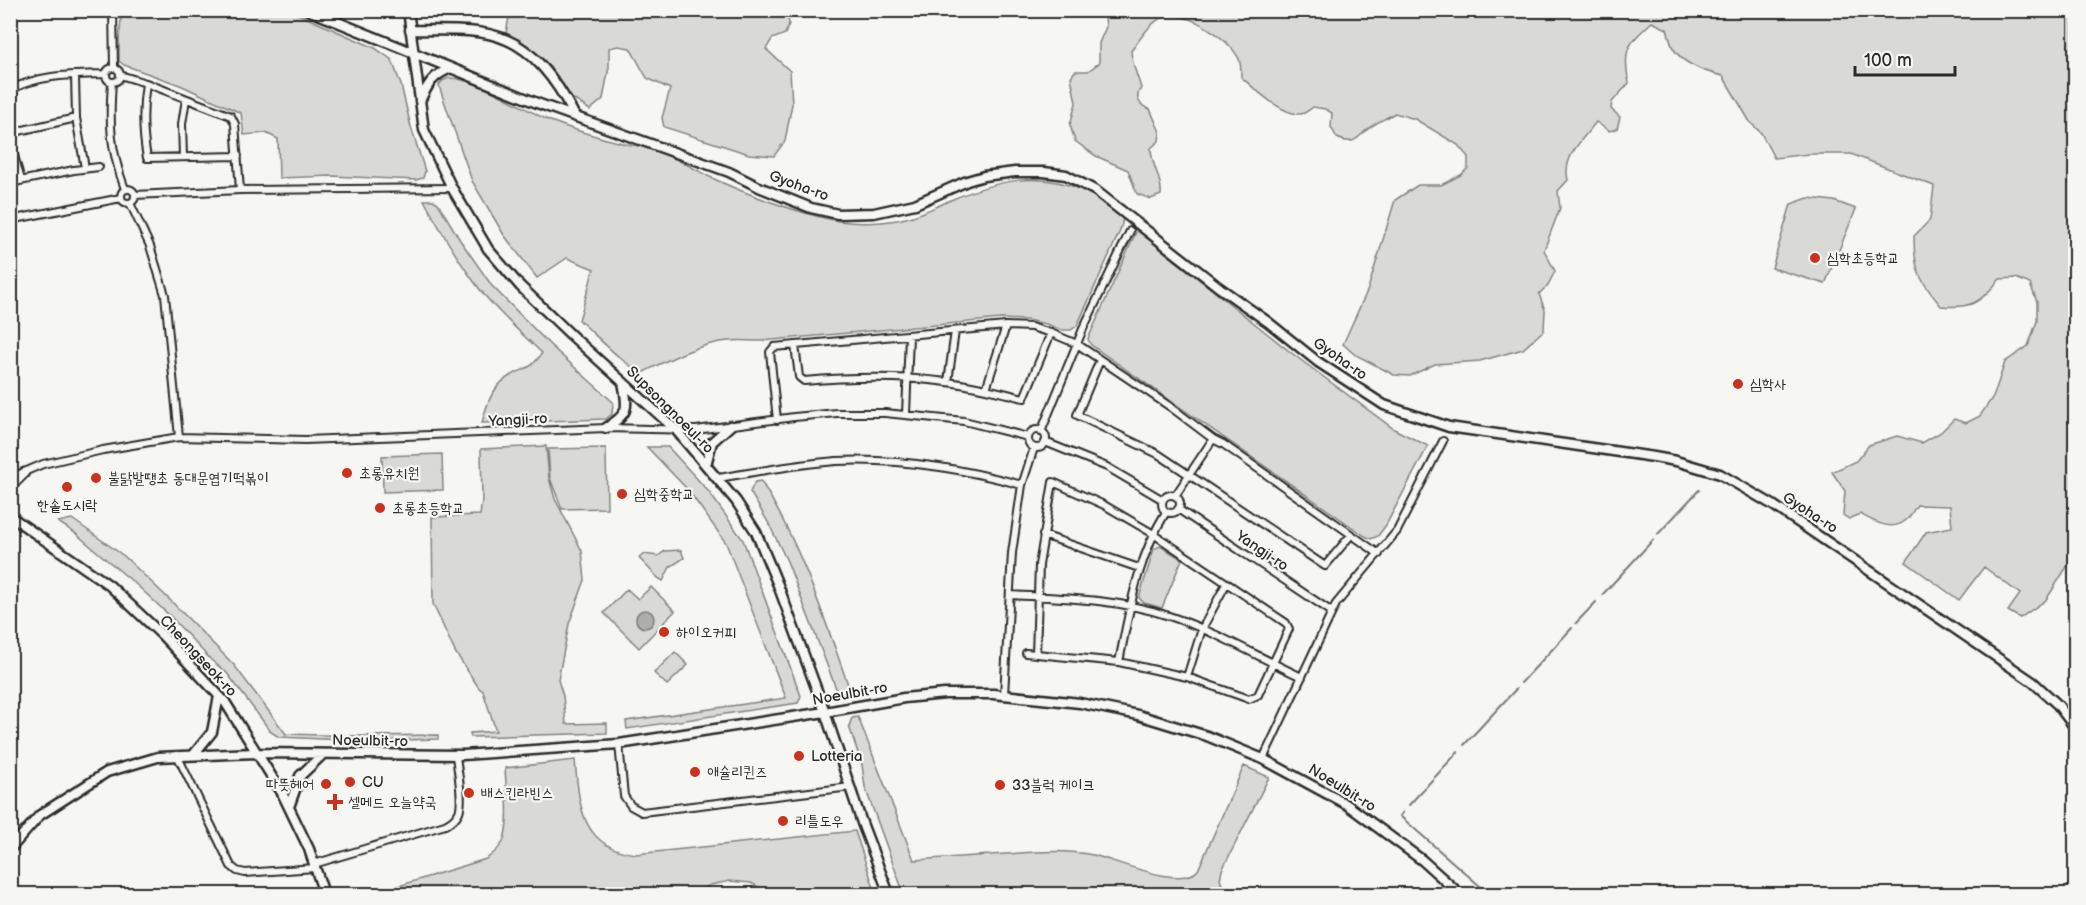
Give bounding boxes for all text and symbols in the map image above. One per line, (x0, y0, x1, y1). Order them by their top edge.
scale bar (1855, 39, 1956, 77)
text: 100 m (1864, 50, 1912, 71)
street label: Gyoha-ro (767, 166, 831, 206)
place label: 심학초등학교 (1827, 249, 1899, 268)
marker: 심학초등학교 (1808, 251, 1822, 265)
street label: Gyoha-ro (1309, 333, 1371, 385)
street label: Supsongnoeul-ro (622, 362, 718, 458)
place label: 심학사 (1750, 375, 1786, 394)
marker: 심학사 (1731, 377, 1745, 391)
street label: Yangji-ro (487, 409, 548, 431)
place label: 초롱유치원 (359, 464, 419, 483)
marker: 초롱유치원 (340, 466, 354, 480)
place label: 불닭발땡초 동대문엽기떡볶이 (108, 469, 269, 488)
marker: 불닭발땡초 동대문엽기떡볶이 (89, 471, 103, 485)
marker: 한솥도시락 (60, 480, 74, 494)
place label: 심학중학교 (634, 485, 694, 504)
marker: 심학중학교 (615, 487, 629, 501)
street label: Gyoha-ro (1779, 488, 1841, 538)
place label: 한솥도시락 (37, 496, 98, 515)
place label: 초롱초등학교 (392, 499, 464, 518)
marker: 초롱초등학교 (373, 501, 387, 515)
street label: Yangji-ro (1231, 526, 1292, 575)
street label: Cheongseok-ro (155, 611, 241, 701)
place label: 하이오커피 (676, 623, 736, 642)
marker: 하이오커피 (657, 625, 671, 639)
street label: Noeulbit-ro (811, 678, 889, 710)
street label: Noeulbit-ro (332, 731, 408, 751)
place label: Lotteria (811, 747, 863, 766)
marker: Lotteria (792, 749, 806, 763)
street label: Noeulbit-ro (1305, 760, 1379, 816)
place label: 애슐리퀸즈 (707, 763, 767, 782)
marker: 애슐리퀸즈 (688, 765, 702, 779)
place label: CU (362, 773, 384, 792)
place label: 따뜻헤어 (266, 775, 314, 794)
marker: CU (343, 775, 357, 789)
place label: 33블럭 케이크 (1012, 776, 1095, 795)
marker: 따뜻헤어 (319, 777, 333, 791)
marker: 33블럭 케이크 (993, 778, 1007, 792)
place label: 배스킨라빈스 (481, 784, 553, 803)
marker: 배스킨라빈스 (462, 786, 476, 800)
marker: 셀메드 오늘약국 (326, 793, 344, 811)
place label: 셀메드 오늘약국 (348, 793, 437, 812)
place label: 리틀도우 (795, 812, 843, 831)
marker: 리틀도우 (776, 814, 790, 828)

